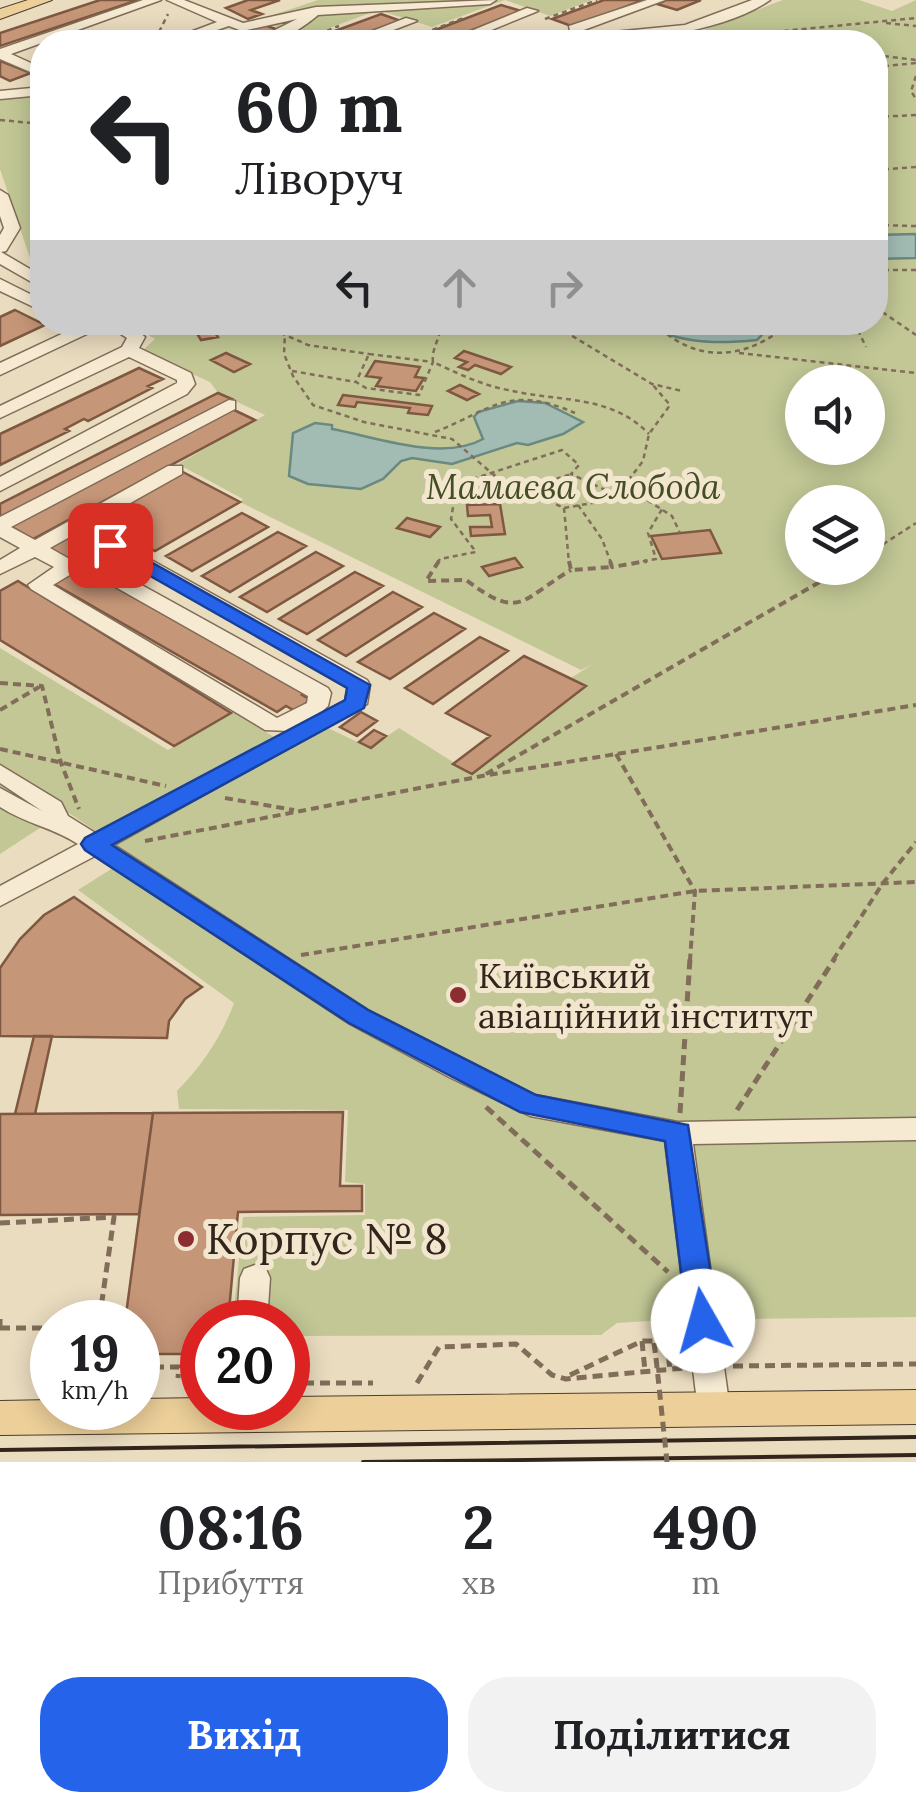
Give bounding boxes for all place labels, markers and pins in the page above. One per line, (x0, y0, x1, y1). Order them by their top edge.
pin (68, 503, 153, 588)
place label: Київський авіаційний інститут (478, 953, 813, 1038)
marker: Київський авіаційний інститут (447, 984, 469, 1006)
place label: Корпус № 8 (206, 1212, 448, 1266)
marker: Корпус № 8 (175, 1228, 197, 1250)

